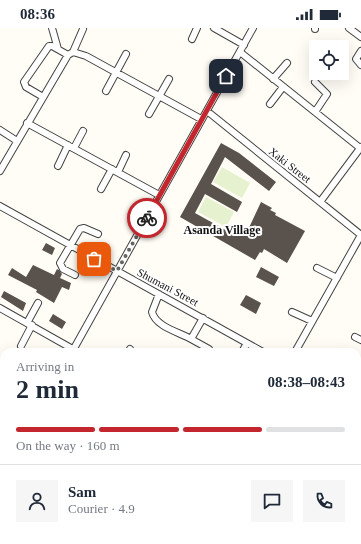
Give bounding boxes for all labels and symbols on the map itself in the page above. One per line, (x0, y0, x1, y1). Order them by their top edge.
pin (209, 59, 243, 93)
street label: Xaki Street (267, 145, 313, 185)
courier (127, 198, 167, 238)
district label: Asanda Village (183, 223, 261, 237)
pin (77, 242, 111, 276)
street label: Shumani Street (135, 266, 201, 308)

